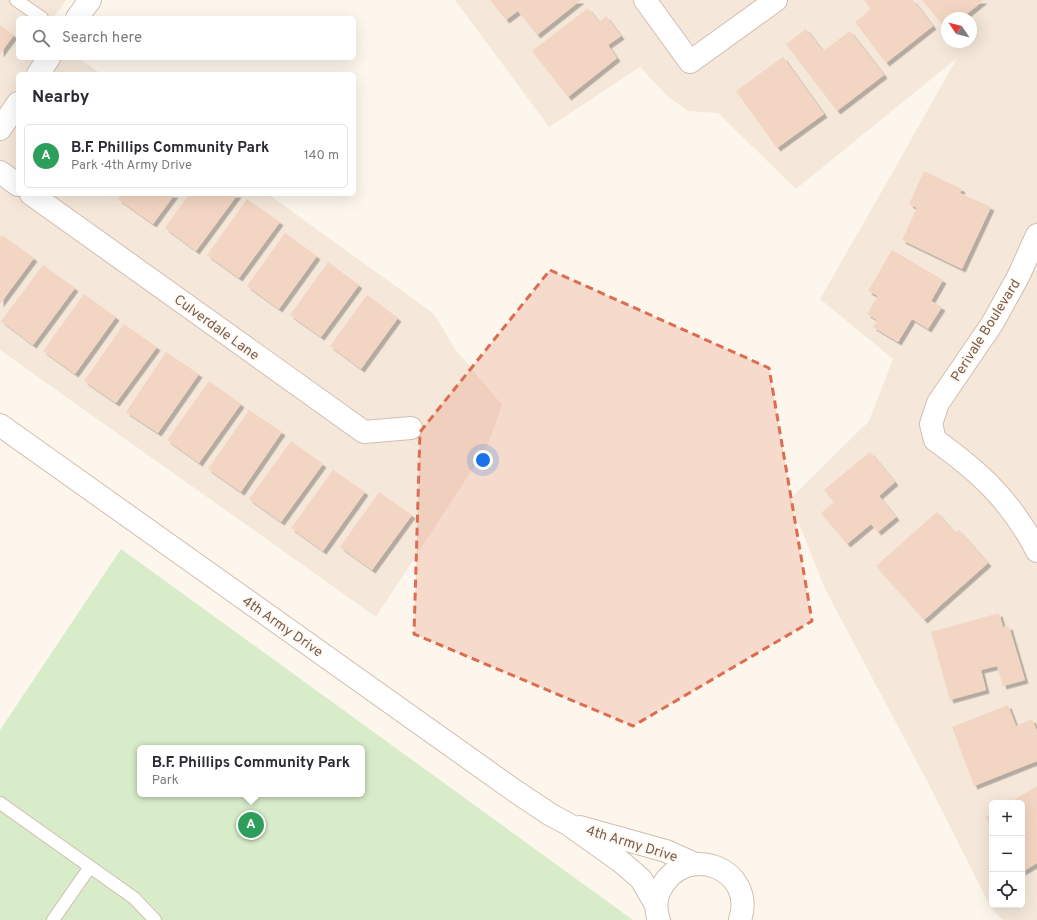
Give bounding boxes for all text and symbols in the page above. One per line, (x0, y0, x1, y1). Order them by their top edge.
north arrow (941, 12, 977, 48)
search box (16, 16, 356, 60)
icon: search (30, 27, 52, 49)
text: Search here (62, 29, 142, 48)
text: Nearby (32, 87, 89, 109)
text: B.F. Phillips Community Park (71, 139, 270, 158)
text: A (41, 148, 51, 164)
text: 140 m (304, 148, 339, 164)
text: Park · 4th Army Drive (71, 158, 192, 174)
street label: Perivale Boulevard (948, 276, 1025, 385)
street label: Culverdale Lane (170, 292, 262, 365)
your location (473, 450, 493, 470)
street label: 4th Army Drive (238, 593, 326, 661)
popup (137, 745, 365, 797)
text: B.F. Phillips Community Park (152, 754, 350, 773)
text: Park (152, 773, 179, 789)
map controls (989, 800, 1025, 908)
button: + (989, 800, 1025, 836)
pin: A (238, 810, 264, 840)
street label: 4th Army Drive (584, 822, 679, 866)
button: − (989, 836, 1025, 872)
button: locate (989, 872, 1025, 908)

